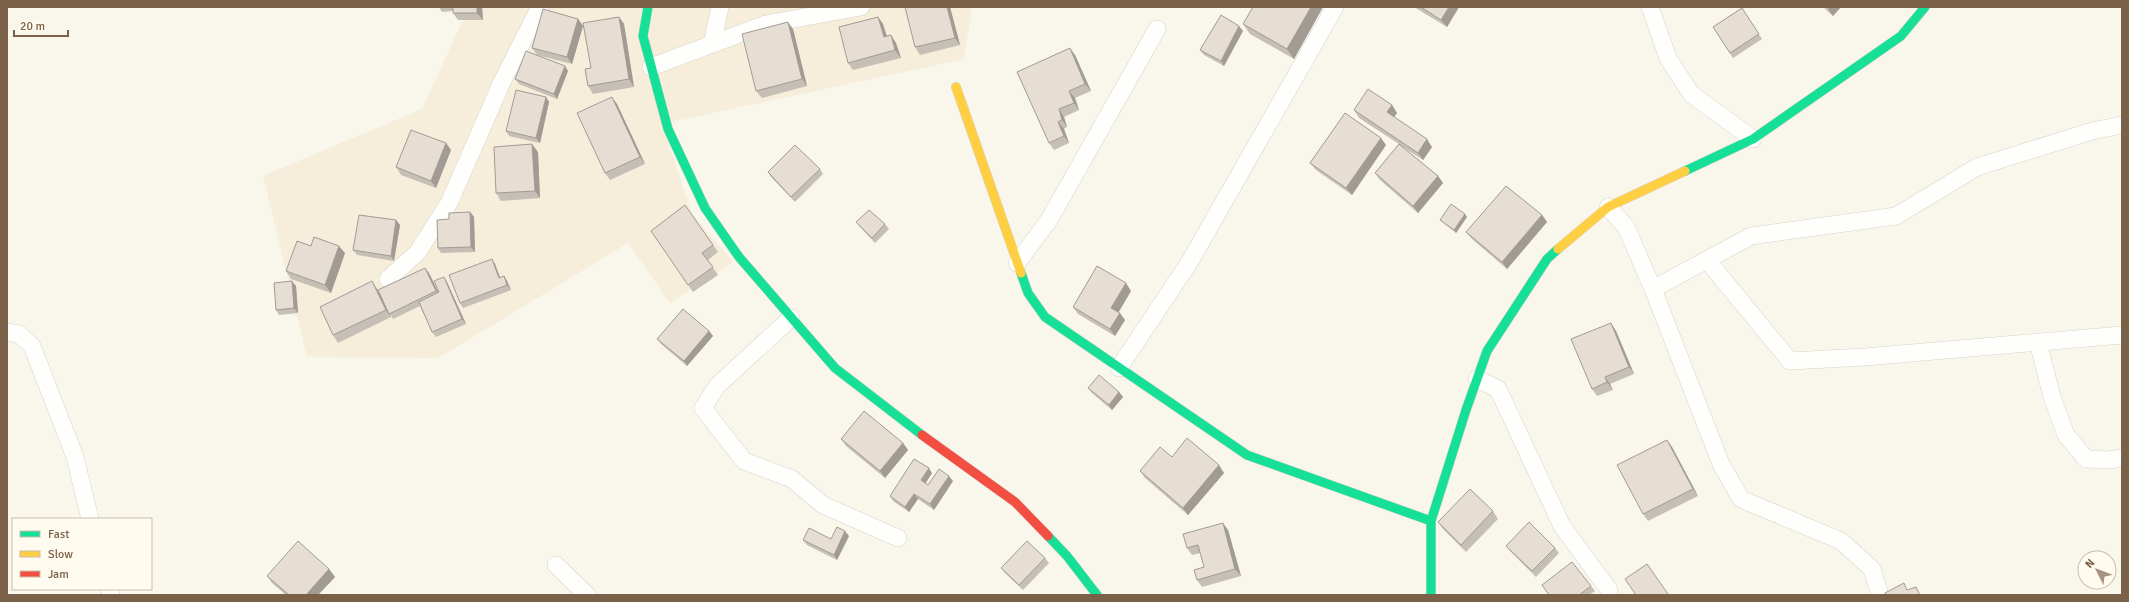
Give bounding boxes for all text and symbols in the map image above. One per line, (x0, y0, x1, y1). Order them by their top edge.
scale bar (14, 12, 68, 38)
text: 20 m (20, 19, 45, 34)
legend (12, 518, 152, 590)
text: Fast (48, 527, 69, 542)
text: Slow (48, 547, 73, 562)
north arrow (2077, 550, 2117, 590)
text: N (2083, 556, 2097, 571)
text: Jam (48, 567, 69, 582)

